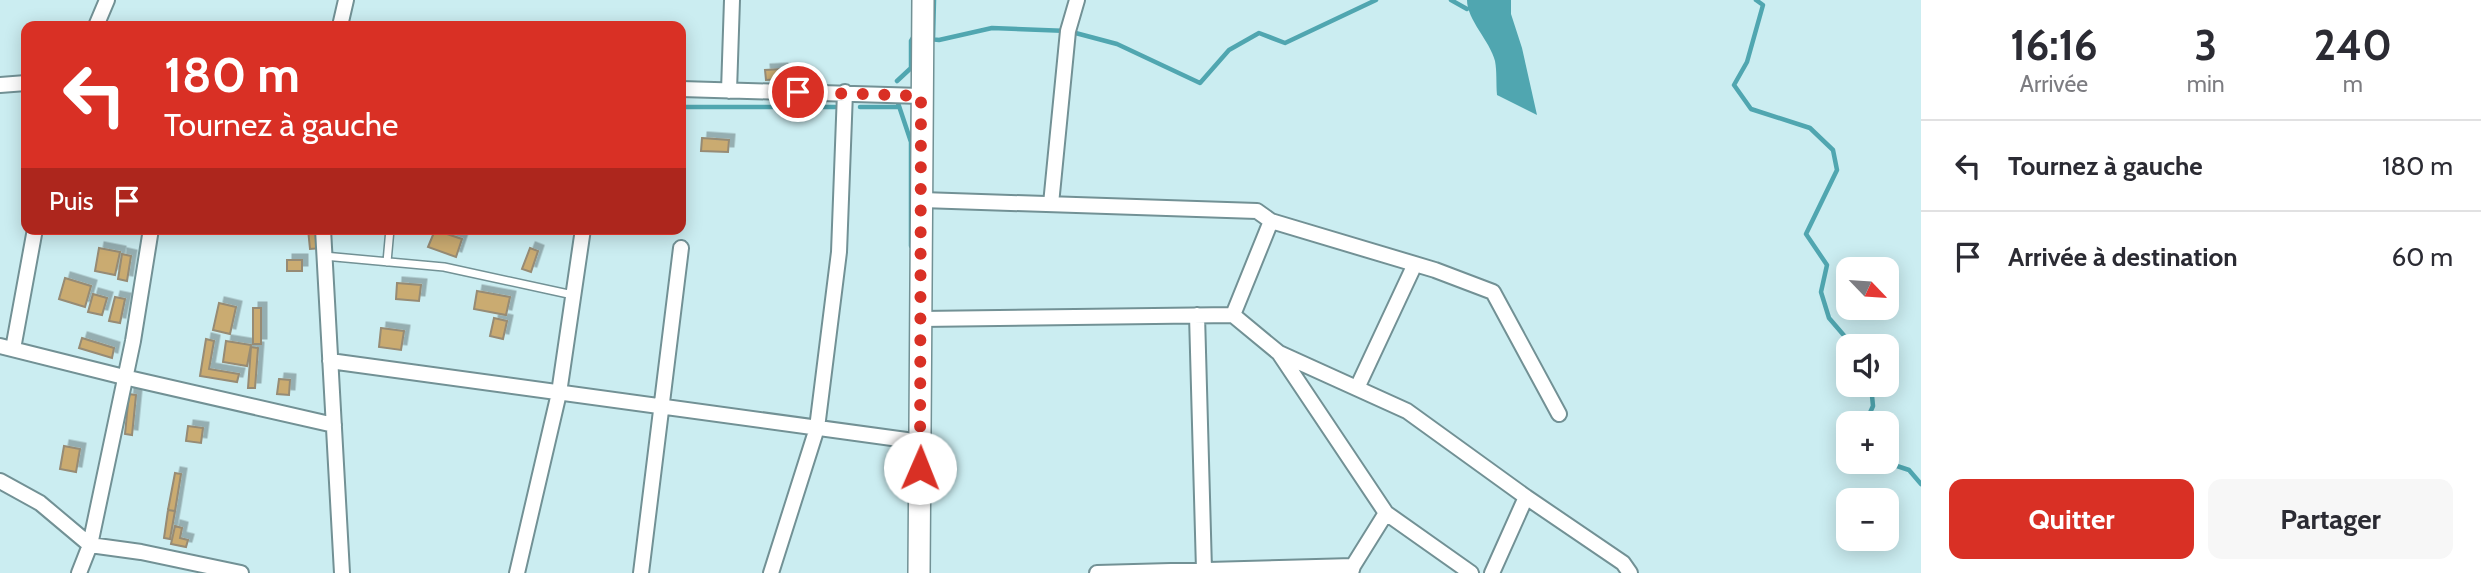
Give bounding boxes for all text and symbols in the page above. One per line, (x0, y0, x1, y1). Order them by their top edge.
text: 16:16 (2010, 19, 2098, 71)
text: 3 (2194, 19, 2217, 71)
text: 240 (2314, 19, 2392, 71)
text: 180 m (164, 45, 300, 104)
icon: left (49, 49, 140, 140)
pin (768, 62, 828, 122)
text: Arrivée (2020, 70, 2088, 98)
text: min (2187, 70, 2225, 98)
text: m (2343, 70, 2363, 98)
icon: arrive (779, 73, 817, 111)
text: Tournez à gauche (164, 105, 398, 144)
icon: left (1949, 147, 1987, 185)
text: Tournez à gauche (2008, 150, 2203, 182)
text: 180 m (2382, 150, 2453, 182)
icon: arrive (108, 182, 146, 220)
text: Puis (49, 185, 94, 217)
icon: arrive (1949, 238, 1987, 276)
text: Arrivée à destination (2008, 241, 2238, 273)
text: 60 m (2391, 241, 2453, 273)
north arrow (1836, 257, 1899, 320)
map controls (1836, 257, 1899, 551)
button: sound (1836, 334, 1899, 397)
button: + (1836, 411, 1899, 474)
position arrow (883, 431, 957, 505)
button: Quitter (1949, 479, 2194, 559)
button: Partager (2208, 479, 2453, 559)
button: − (1836, 488, 1899, 551)

